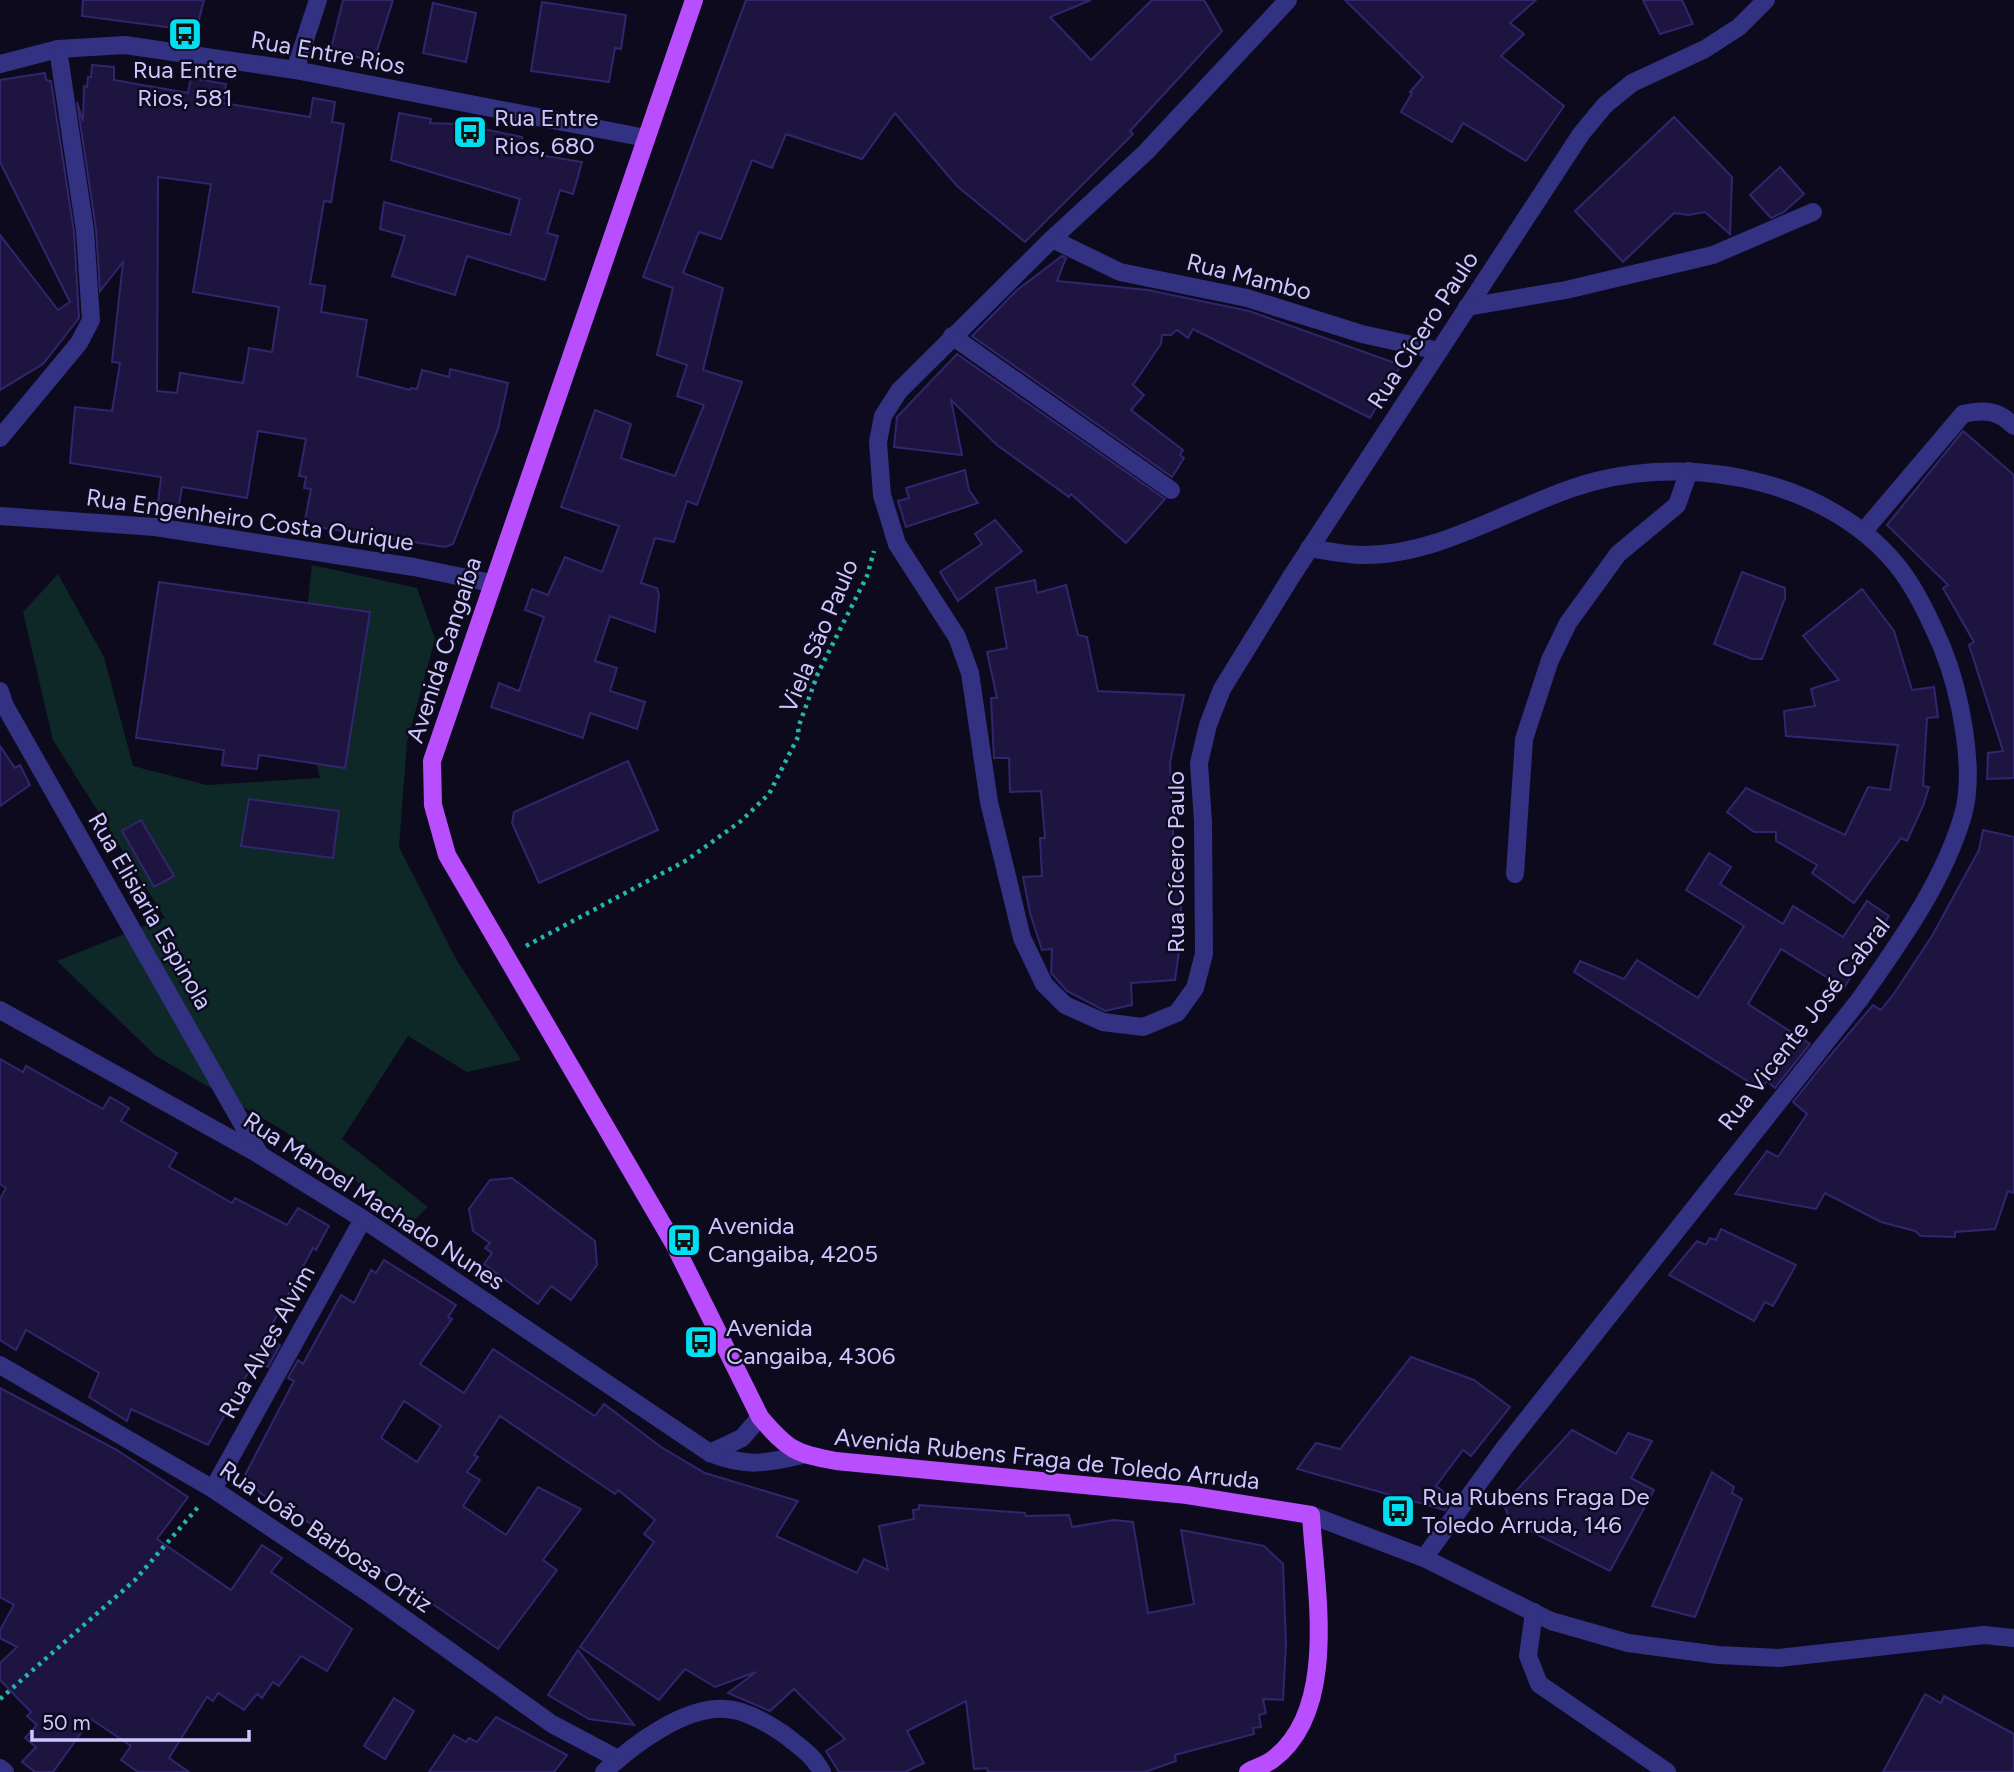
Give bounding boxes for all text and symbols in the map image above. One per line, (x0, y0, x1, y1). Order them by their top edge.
bus stop icon: Rua Entre Rios, 581 (166, 15, 204, 53)
street label: Rua Entre Rios (249, 25, 407, 80)
place label: Rua Entre Rios, 581 (133, 55, 237, 112)
place label: Rua Entre Rios, 680 (494, 103, 598, 160)
bus stop icon: Rua Entre Rios, 680 (451, 113, 489, 151)
street label: Rua Cícero Paulo (1361, 246, 1484, 414)
street label: Rua Mambo (1184, 247, 1315, 306)
street label: Rua Engenheiro Costa Ourique (84, 482, 416, 557)
street label: Avenida Cangaíba (400, 553, 487, 746)
street label: Viela São Paulo (773, 555, 864, 717)
street label: Rua Cícero Paulo (1161, 771, 1190, 953)
street label: Rua Elisiaria Espinola (82, 807, 219, 1014)
street label: Rua Vicente José Cabral (1712, 912, 1896, 1136)
street label: Rua Manoel Machado Nunes (238, 1105, 510, 1296)
place label: Avenida Cangaiba, 4205 (708, 1211, 878, 1268)
bus stop icon: Avenida Cangaiba, 4205 (665, 1221, 703, 1259)
street label: Rua Alves Alvim (213, 1260, 321, 1423)
place label: Avenida Cangaiba, 4306 (726, 1313, 895, 1370)
bus stop icon: Avenida Cangaiba, 4306 (682, 1323, 720, 1361)
street label: Avenida Rubens Fraga de Toledo Arruda (833, 1422, 1261, 1495)
street label: Rua João Barbosa Ortiz (214, 1455, 438, 1619)
place label: Rua Rubens Fraga De Toledo Arruda, 146 (1422, 1482, 1650, 1539)
bus stop icon: Rua Rubens Fraga De Toledo Arruda, 146 (1379, 1492, 1417, 1530)
scale bar (32, 1698, 248, 1742)
text: 50 m (42, 1710, 91, 1735)

